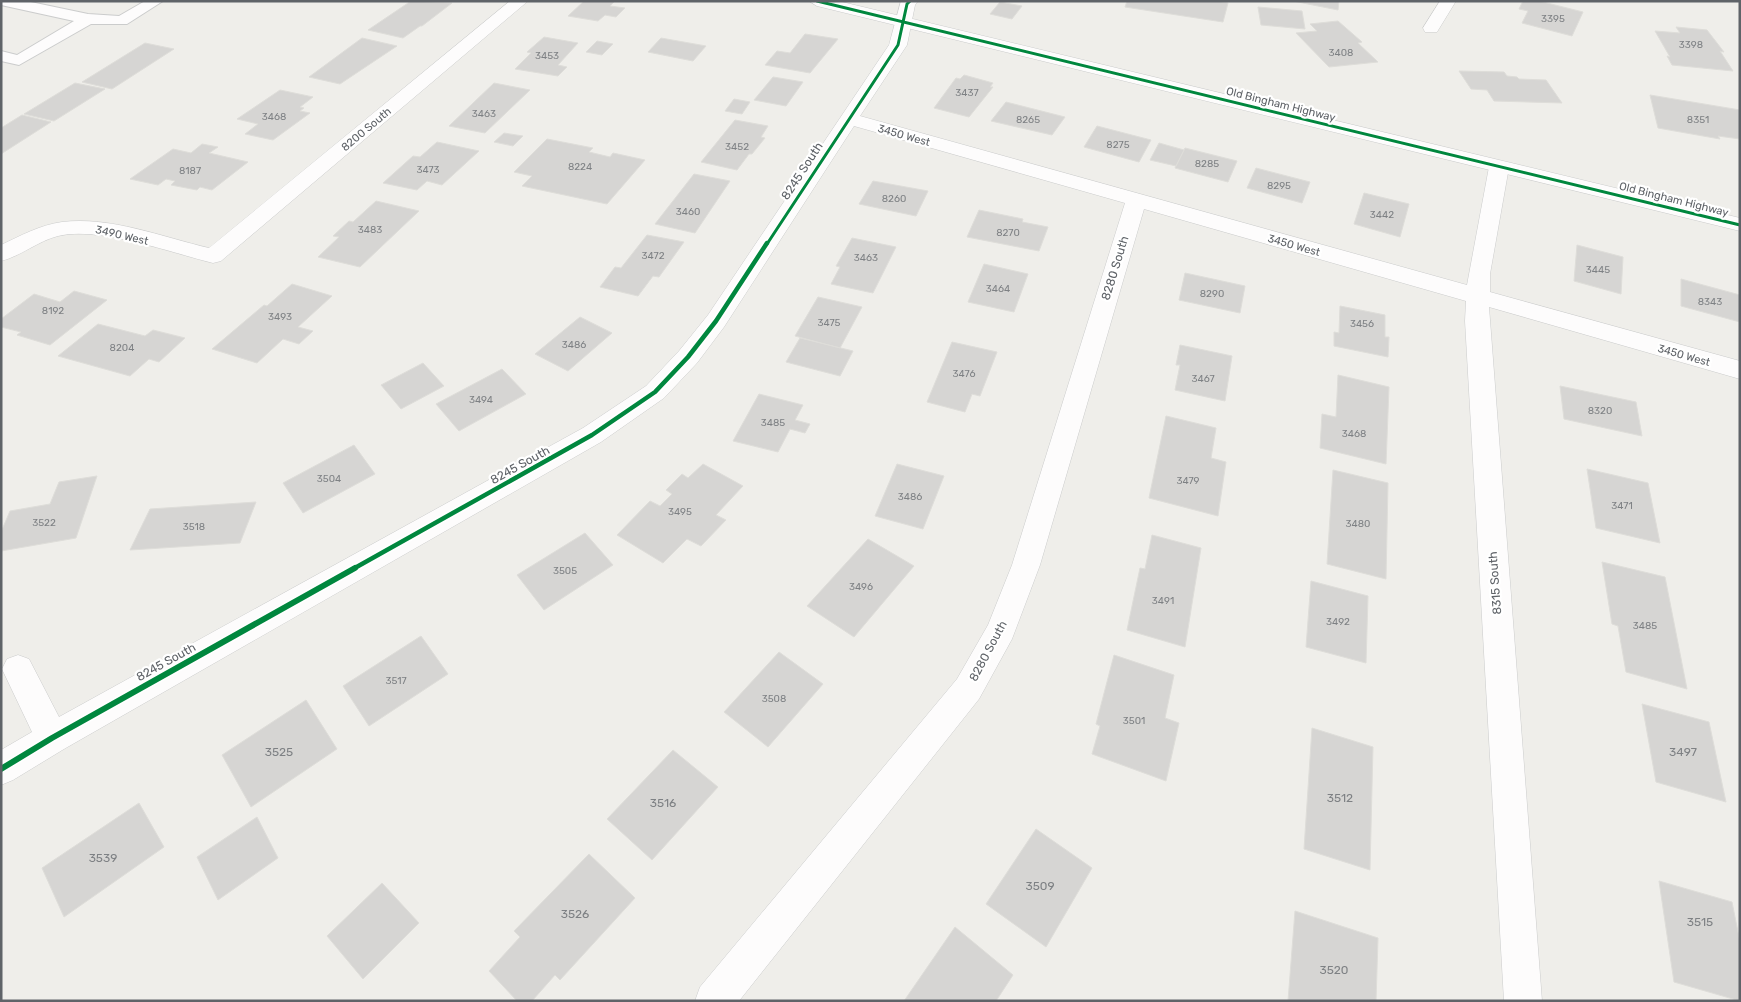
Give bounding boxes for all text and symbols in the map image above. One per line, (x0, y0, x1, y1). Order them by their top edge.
house number: 3395 (1541, 13, 1565, 25)
house number: 3398 (1679, 39, 1703, 51)
house number: 3408 (1329, 47, 1353, 59)
house number: 3453 (535, 50, 559, 62)
street label: Old Bingham Highway (1225, 85, 1337, 124)
house number: 3437 (955, 87, 979, 99)
street label: 8200 South (339, 105, 394, 154)
house number: 3463 (472, 108, 496, 120)
house number: 3468 (262, 111, 286, 123)
house number: 8265 (1016, 114, 1040, 126)
house number: 8351 (1687, 114, 1709, 126)
street label: 3450 West (876, 122, 932, 149)
house number: 8275 (1106, 139, 1130, 151)
street label: 8245 South (778, 140, 826, 202)
house number: 3452 (725, 141, 749, 153)
house number: 8285 (1195, 158, 1219, 170)
house number: 8224 (568, 161, 592, 173)
house number: 3473 (416, 164, 440, 176)
house number: 8187 (179, 165, 201, 177)
house number: 8295 (1267, 180, 1291, 192)
street label: Old Bingham Highway (1618, 180, 1730, 219)
house number: 8260 (882, 193, 906, 205)
house number: 3460 (676, 206, 700, 218)
house number: 3442 (1370, 209, 1394, 221)
street label: 3490 West (94, 223, 150, 248)
house number: 3483 (358, 224, 382, 236)
house number: 8270 (996, 227, 1020, 239)
street label: 3450 West (1266, 232, 1322, 259)
street label: 8280 South (1099, 234, 1131, 302)
house number: 3472 (641, 250, 665, 262)
house number: 3463 (854, 252, 878, 264)
house number: 3445 (1586, 264, 1610, 276)
house number: 3464 (986, 283, 1010, 295)
house number: 8290 (1200, 288, 1224, 300)
house number: 8343 (1698, 296, 1722, 308)
house number: 8192 (42, 305, 64, 317)
house number: 3493 (268, 311, 292, 323)
house number: 3475 (817, 317, 841, 329)
house number: 3456 (1350, 318, 1374, 330)
house number: 3486 (562, 339, 586, 351)
house number: 8204 (110, 342, 134, 354)
street label: 3450 West (1656, 342, 1712, 369)
house number: 3476 (953, 368, 975, 380)
house number: 3467 (1191, 373, 1215, 385)
house number: 3494 (469, 394, 493, 406)
house number: 8320 (1588, 405, 1612, 417)
house number: 3485 (761, 417, 785, 429)
house number: 3468 (1342, 428, 1366, 440)
street label: 8245 South (488, 443, 552, 487)
house number: 3504 (317, 473, 341, 485)
house number: 3479 (1176, 475, 1200, 487)
house number: 3486 (898, 491, 922, 503)
house number: 3471 (1611, 500, 1633, 512)
house number: 3495 (668, 506, 692, 518)
house number: 3522 (32, 517, 56, 529)
house number: 3480 (1346, 518, 1370, 530)
house number: 3518 (183, 521, 205, 533)
street label: 8315 South (1486, 551, 1504, 615)
house number: 3505 (553, 565, 577, 577)
house number: 3496 (849, 581, 873, 593)
house number: 3491 (1152, 595, 1174, 607)
house number: 3492 (1326, 616, 1350, 628)
street label: 8280 South (966, 618, 1010, 684)
house number: 3485 (1633, 620, 1657, 632)
street label: 8245 South (134, 640, 198, 684)
house number: 3517 (385, 675, 407, 687)
house number: 3508 (762, 693, 786, 705)
house number: 3501 (1123, 715, 1145, 727)
house number: 3525 (265, 745, 293, 759)
house number: 3497 (1669, 745, 1697, 759)
house number: 3512 (1327, 791, 1353, 805)
house number: 3516 (650, 796, 676, 810)
house number: 3539 (89, 851, 117, 865)
house number: 3509 (1025, 879, 1055, 893)
house number: 3526 (561, 907, 589, 921)
house number: 3515 (1687, 915, 1713, 929)
house number: 3520 (1319, 963, 1349, 977)

